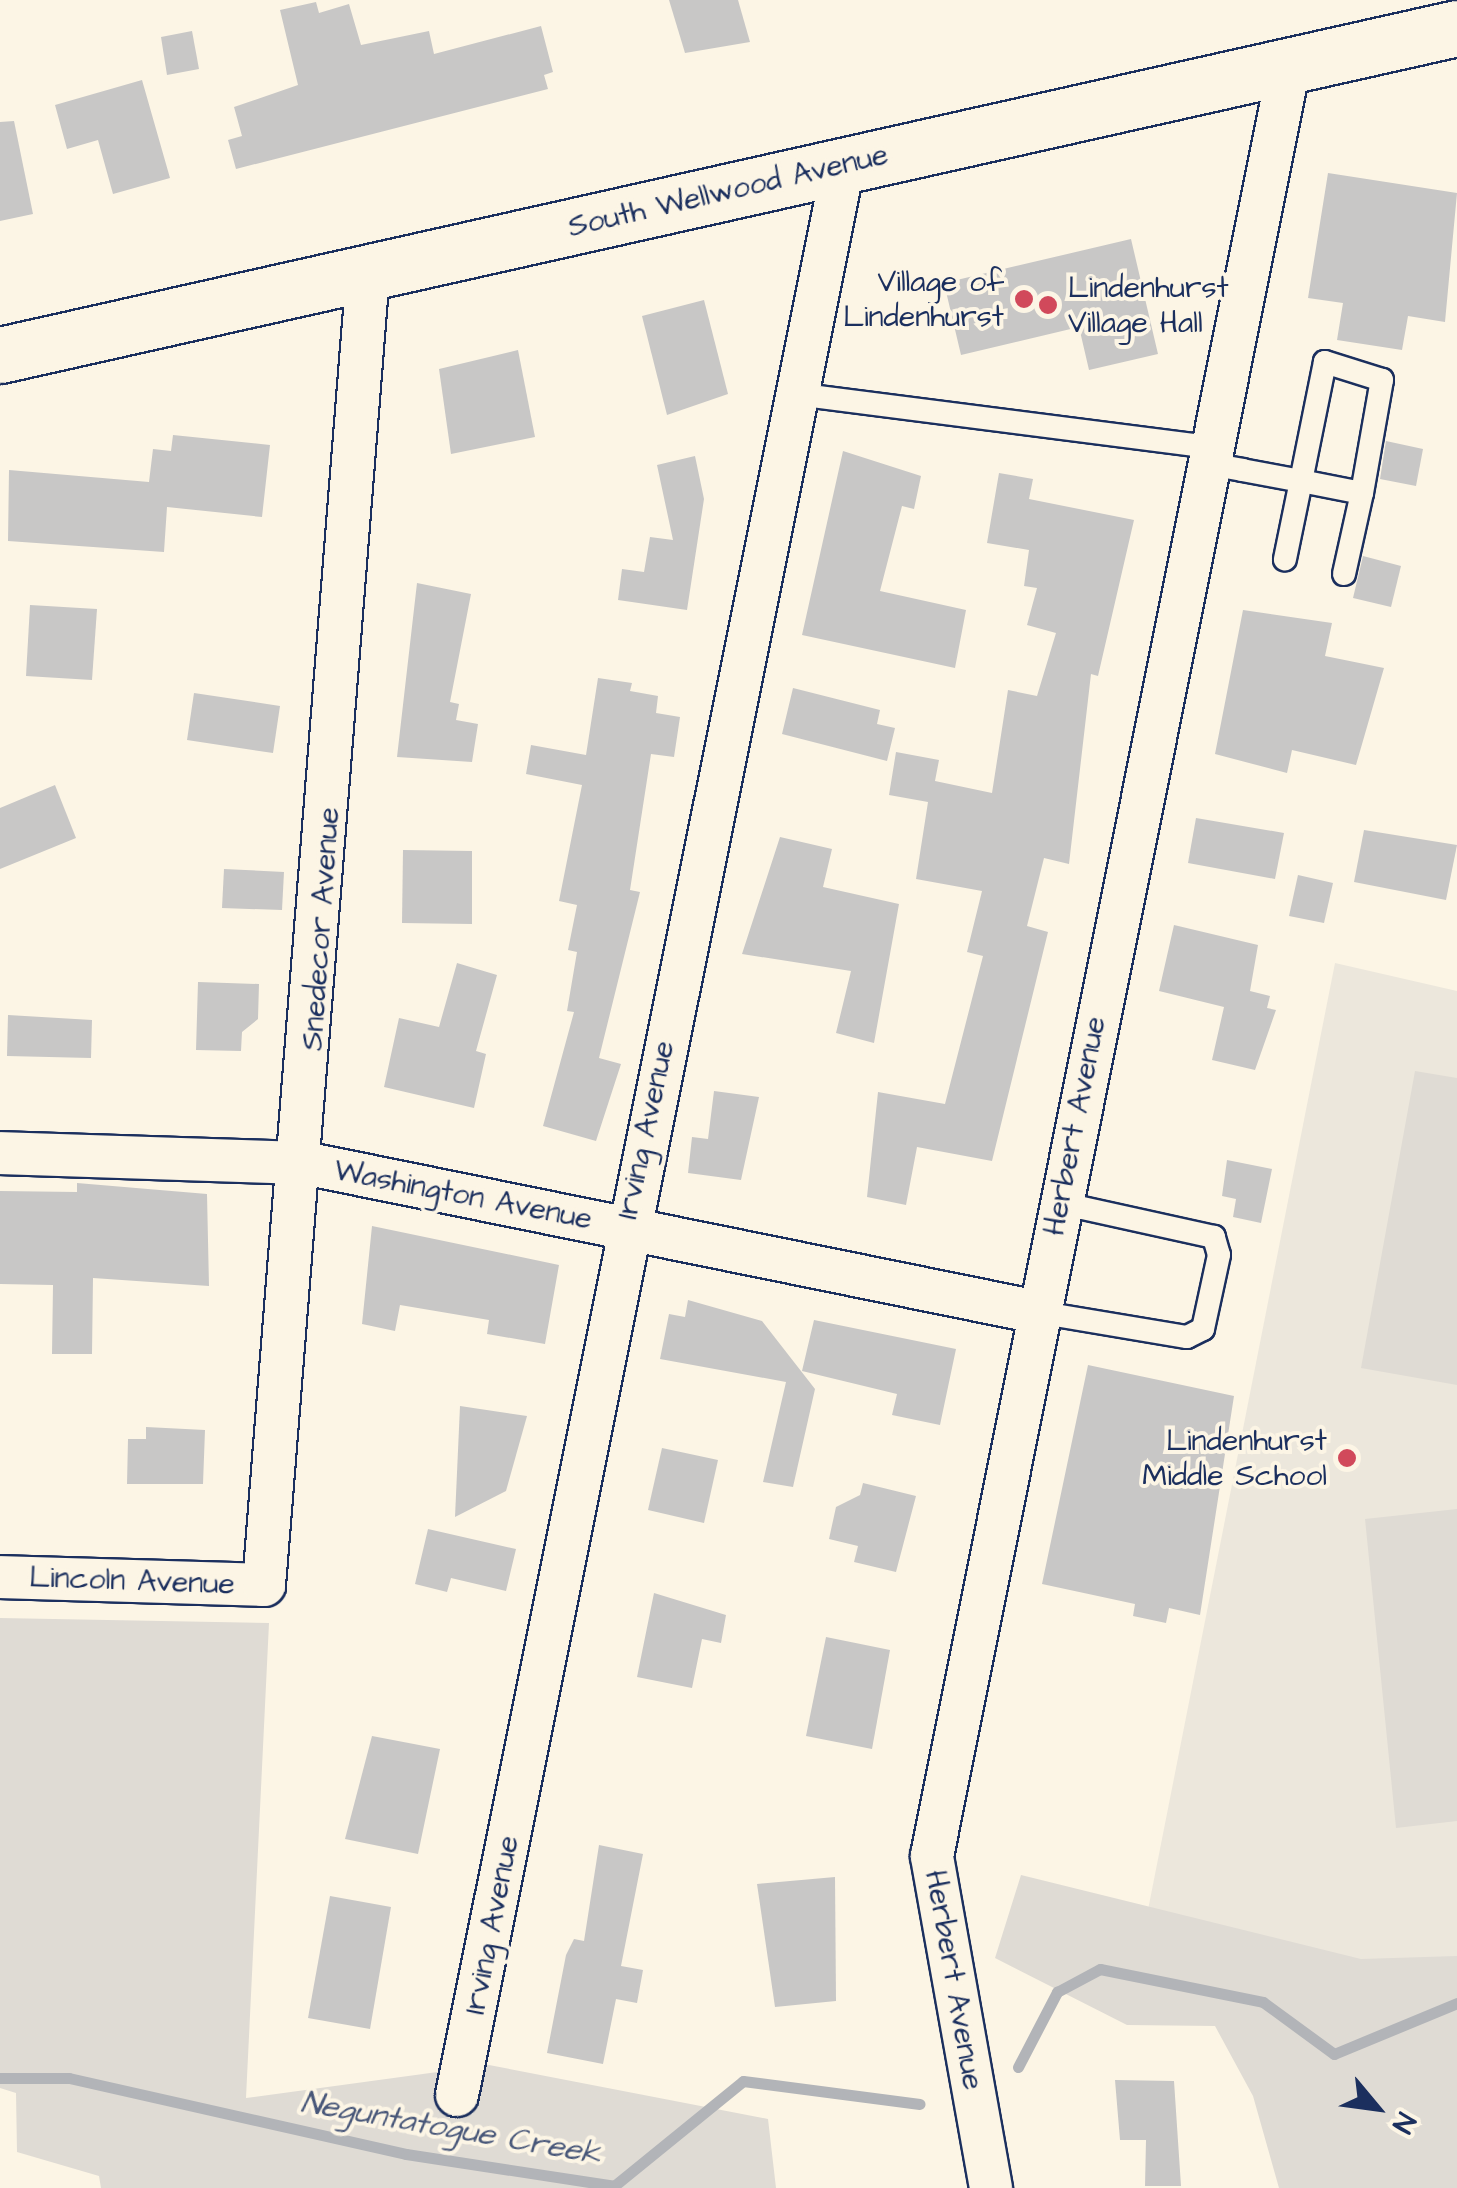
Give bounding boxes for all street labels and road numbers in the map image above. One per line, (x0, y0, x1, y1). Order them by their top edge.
street label: South Wellwood Avenue (565, 137, 891, 245)
street label: Snedecor Avenue (295, 806, 347, 1052)
street label: Herbert Avenue (1036, 1014, 1114, 1238)
street label: Irving Avenue (610, 1038, 682, 1222)
street label: Washington Avenue (331, 1152, 595, 1238)
street label: Lincoln Avenue (29, 1559, 235, 1603)
street label: Irving Avenue (457, 1833, 527, 2017)
street label: Herbert Avenue (917, 1867, 991, 2093)

